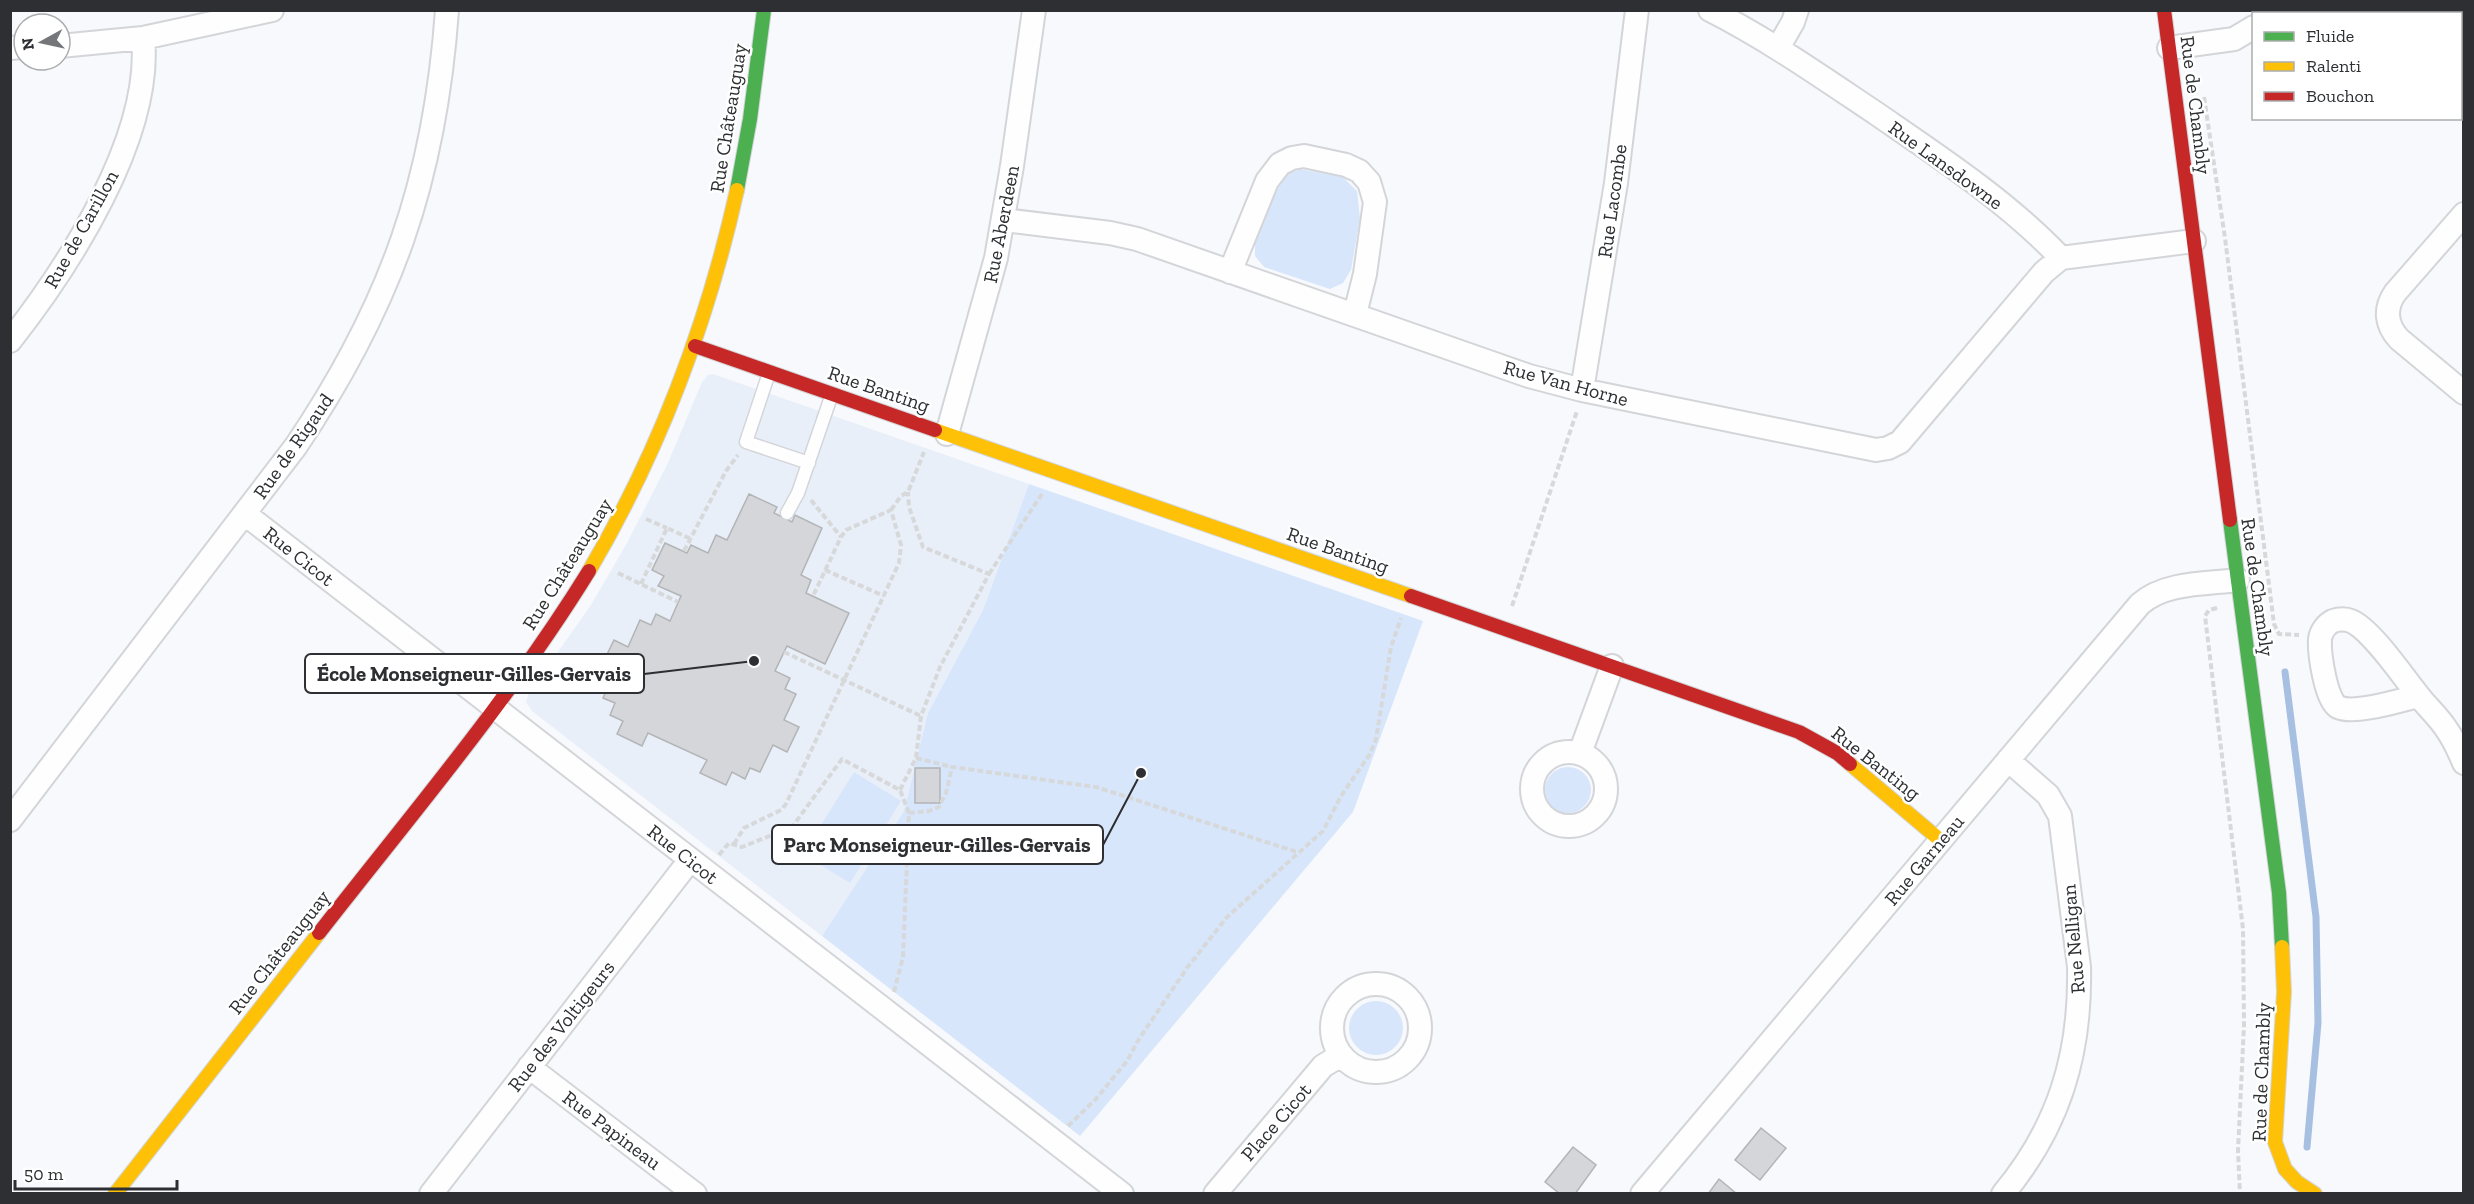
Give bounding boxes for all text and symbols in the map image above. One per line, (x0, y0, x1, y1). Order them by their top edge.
north arrow (12, 12, 72, 72)
legend (2252, 12, 2462, 120)
text: Fluide (2306, 25, 2354, 47)
street label: Rue de Chambly (2176, 34, 2217, 176)
text: N (17, 37, 38, 51)
street label: Rue Châteauguay (704, 41, 752, 194)
text: Ralenti (2306, 55, 2361, 77)
text: Bouchon (2306, 85, 2375, 107)
street label: Rue Lansdowne (1884, 115, 2008, 215)
street label: Rue Lacombe (1592, 142, 1632, 260)
street label: Rue Aberdeen (978, 162, 1024, 285)
street label: Rue de Carillon (39, 165, 124, 292)
street label: Rue Van Horne (1501, 355, 1631, 411)
street label: Rue Banting (825, 360, 933, 418)
street label: Rue de Rigaud (248, 389, 338, 503)
street label: Rue Châteauguay (517, 493, 617, 634)
street label: Rue de Chambly (2236, 516, 2280, 658)
street label: Rue Cicot (259, 521, 340, 591)
street label: Rue Banting (1284, 521, 1392, 579)
callout: École Monseigneur-Gilles-Gervais (305, 654, 644, 693)
text: École Monseigneur-Gilles-Gervais (317, 661, 632, 686)
street label: Rue Banting (1827, 721, 1925, 805)
street label: Rue Garneau (1879, 810, 1969, 910)
street label: Rue Cicot (643, 819, 724, 889)
callout: Parc Monseigneur-Gilles-Gervais (772, 825, 1103, 864)
text: Parc Monseigneur-Gilles-Gervais (783, 832, 1091, 857)
street label: Rue Nelligan (2056, 883, 2090, 995)
street label: Rue Châteauguay (223, 885, 335, 1019)
street label: Rue des Voltigeurs (502, 956, 620, 1096)
street label: Rue de Chambly (2247, 1001, 2275, 1142)
street label: Place Cicot (1236, 1078, 1317, 1166)
street label: Rue Papineau (558, 1085, 666, 1175)
scale bar (15, 1153, 177, 1191)
text: 50 m (24, 1163, 64, 1185)

